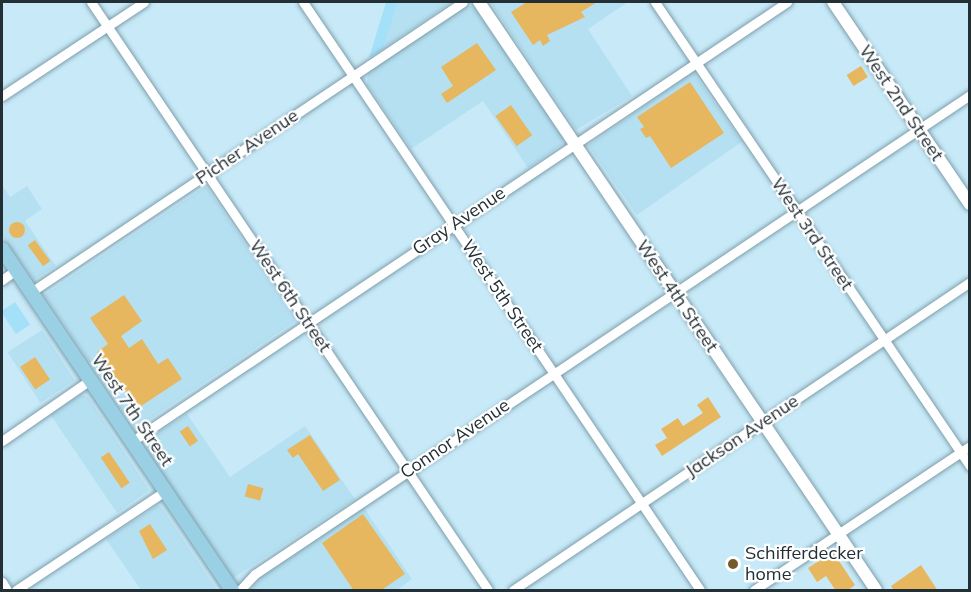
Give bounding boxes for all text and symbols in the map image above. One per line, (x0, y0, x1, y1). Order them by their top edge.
street label: West 2nd Street (854, 41, 948, 165)
street label: Picher Avenue (192, 105, 302, 189)
street label: West 3rd Street (766, 174, 858, 294)
street label: Gray Avenue (408, 182, 510, 260)
street label: West 6th Street (245, 236, 335, 356)
street label: West 5th Street (457, 236, 547, 356)
street label: West 4th Street (632, 236, 722, 356)
street label: West 7th Street (87, 350, 177, 470)
street label: Jackson Avenue (681, 390, 803, 482)
street label: Connor Avenue (396, 394, 514, 484)
place label: Schifferdecker home (745, 543, 863, 586)
marker: Schifferdecker home (726, 557, 740, 571)

